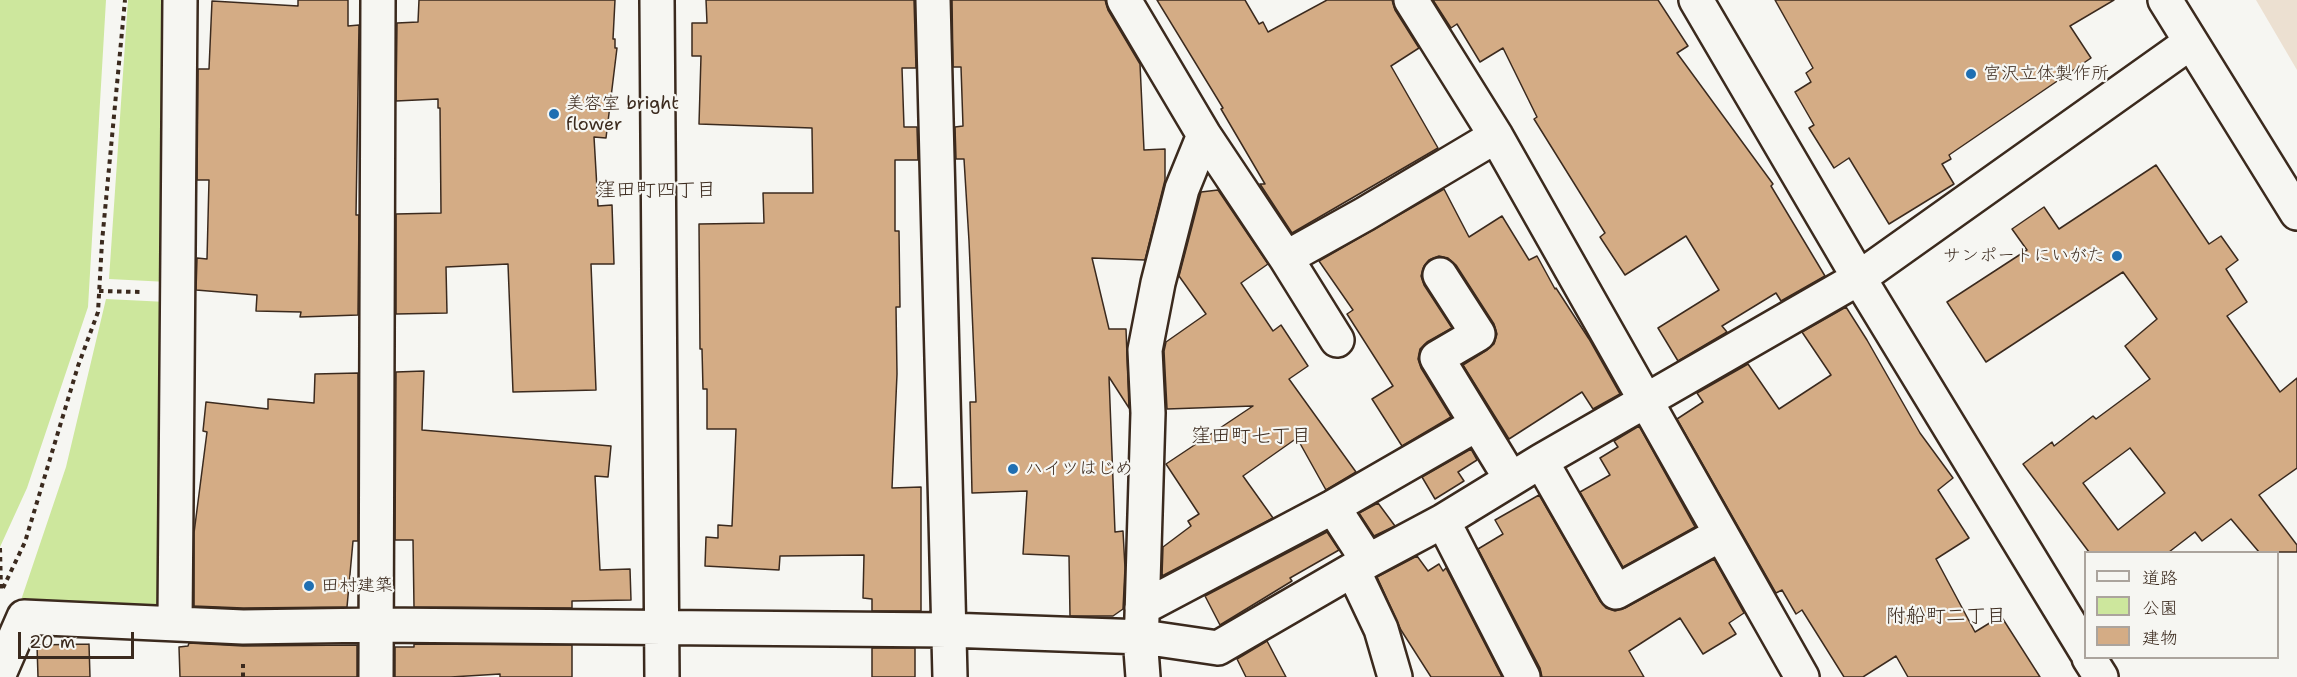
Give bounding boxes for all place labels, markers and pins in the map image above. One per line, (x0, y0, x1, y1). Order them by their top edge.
place label: 宮沢立体製作所 (1983, 63, 2109, 85)
marker: 宮沢立体製作所 (1964, 67, 1978, 81)
place label: 美容室 bright flower (566, 93, 679, 136)
marker: 美容室 bright flower (547, 107, 561, 121)
place label: サンポートにいがた (1943, 245, 2105, 267)
marker: サンポートにいがた (2110, 249, 2124, 263)
place label: ハイツはじめ (1025, 458, 1133, 480)
marker: ハイツはじめ (1006, 462, 1020, 476)
place label: 田村建築 (321, 575, 393, 597)
marker: 田村建築 (302, 579, 316, 593)

